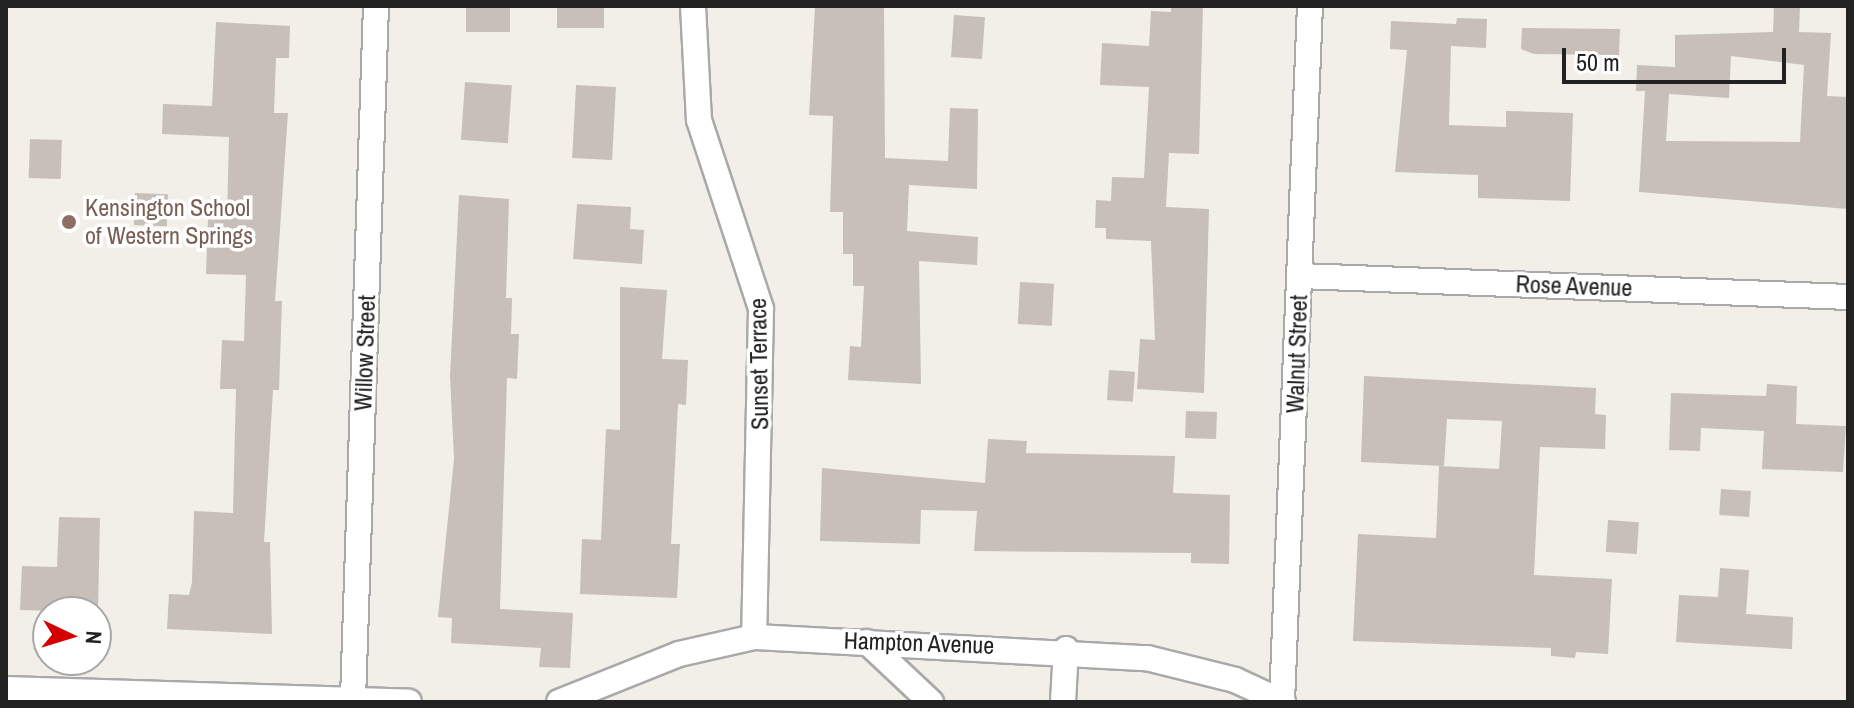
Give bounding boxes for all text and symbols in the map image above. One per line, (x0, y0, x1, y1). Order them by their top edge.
scale bar (1566, 32, 1790, 82)
text: 50 m (1576, 46, 1620, 78)
place label: Kensington School of Western Springs (85, 194, 253, 250)
marker: Kensington School of Western Springs (60, 213, 78, 231)
street label: Rose Avenue (1515, 270, 1633, 302)
street label: Walnut Street (1281, 294, 1313, 414)
street label: Willow Street (349, 295, 381, 411)
street label: Sunset Terrace (743, 298, 775, 430)
north arrow (32, 596, 112, 676)
street label: Hampton Avenue (843, 626, 995, 660)
text: N (79, 630, 109, 645)

